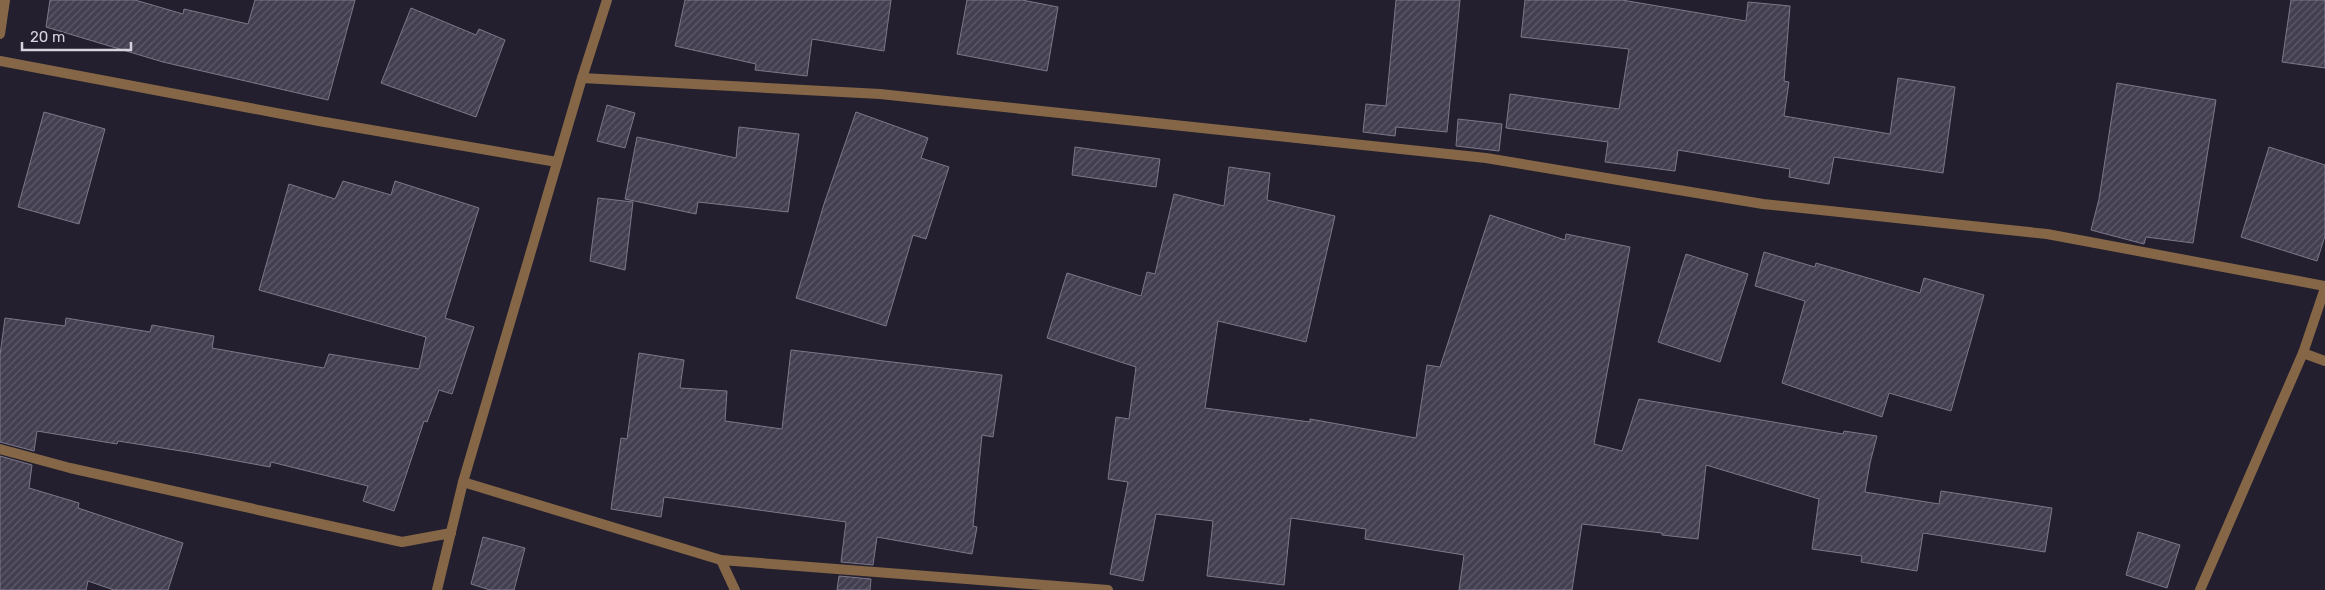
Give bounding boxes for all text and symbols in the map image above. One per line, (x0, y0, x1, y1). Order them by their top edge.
scale bar (22, 20, 131, 52)
text: 20 m (30, 28, 65, 46)

